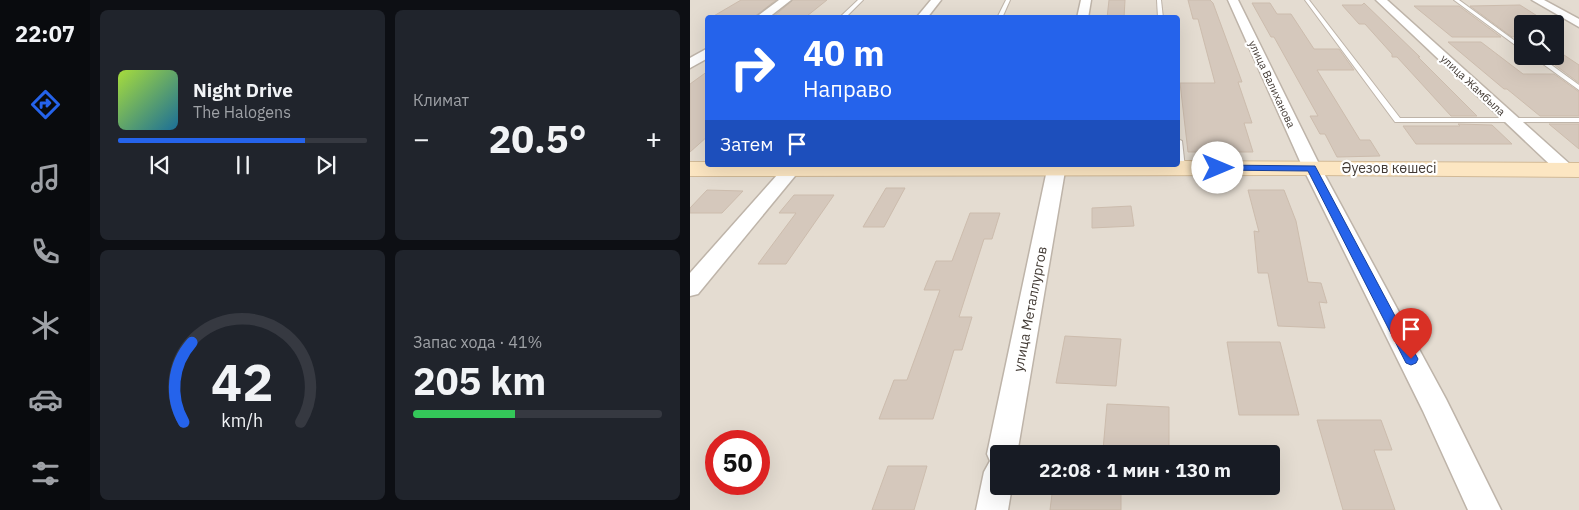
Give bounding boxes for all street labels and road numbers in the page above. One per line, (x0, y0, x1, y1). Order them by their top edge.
street label: улица Валиханова (1246, 38, 1298, 130)
street label: улица Жамбыла (1438, 51, 1508, 119)
street label: Әуезов көшесі (1341, 159, 1437, 177)
street label: улица Металлургов (1009, 245, 1051, 373)

